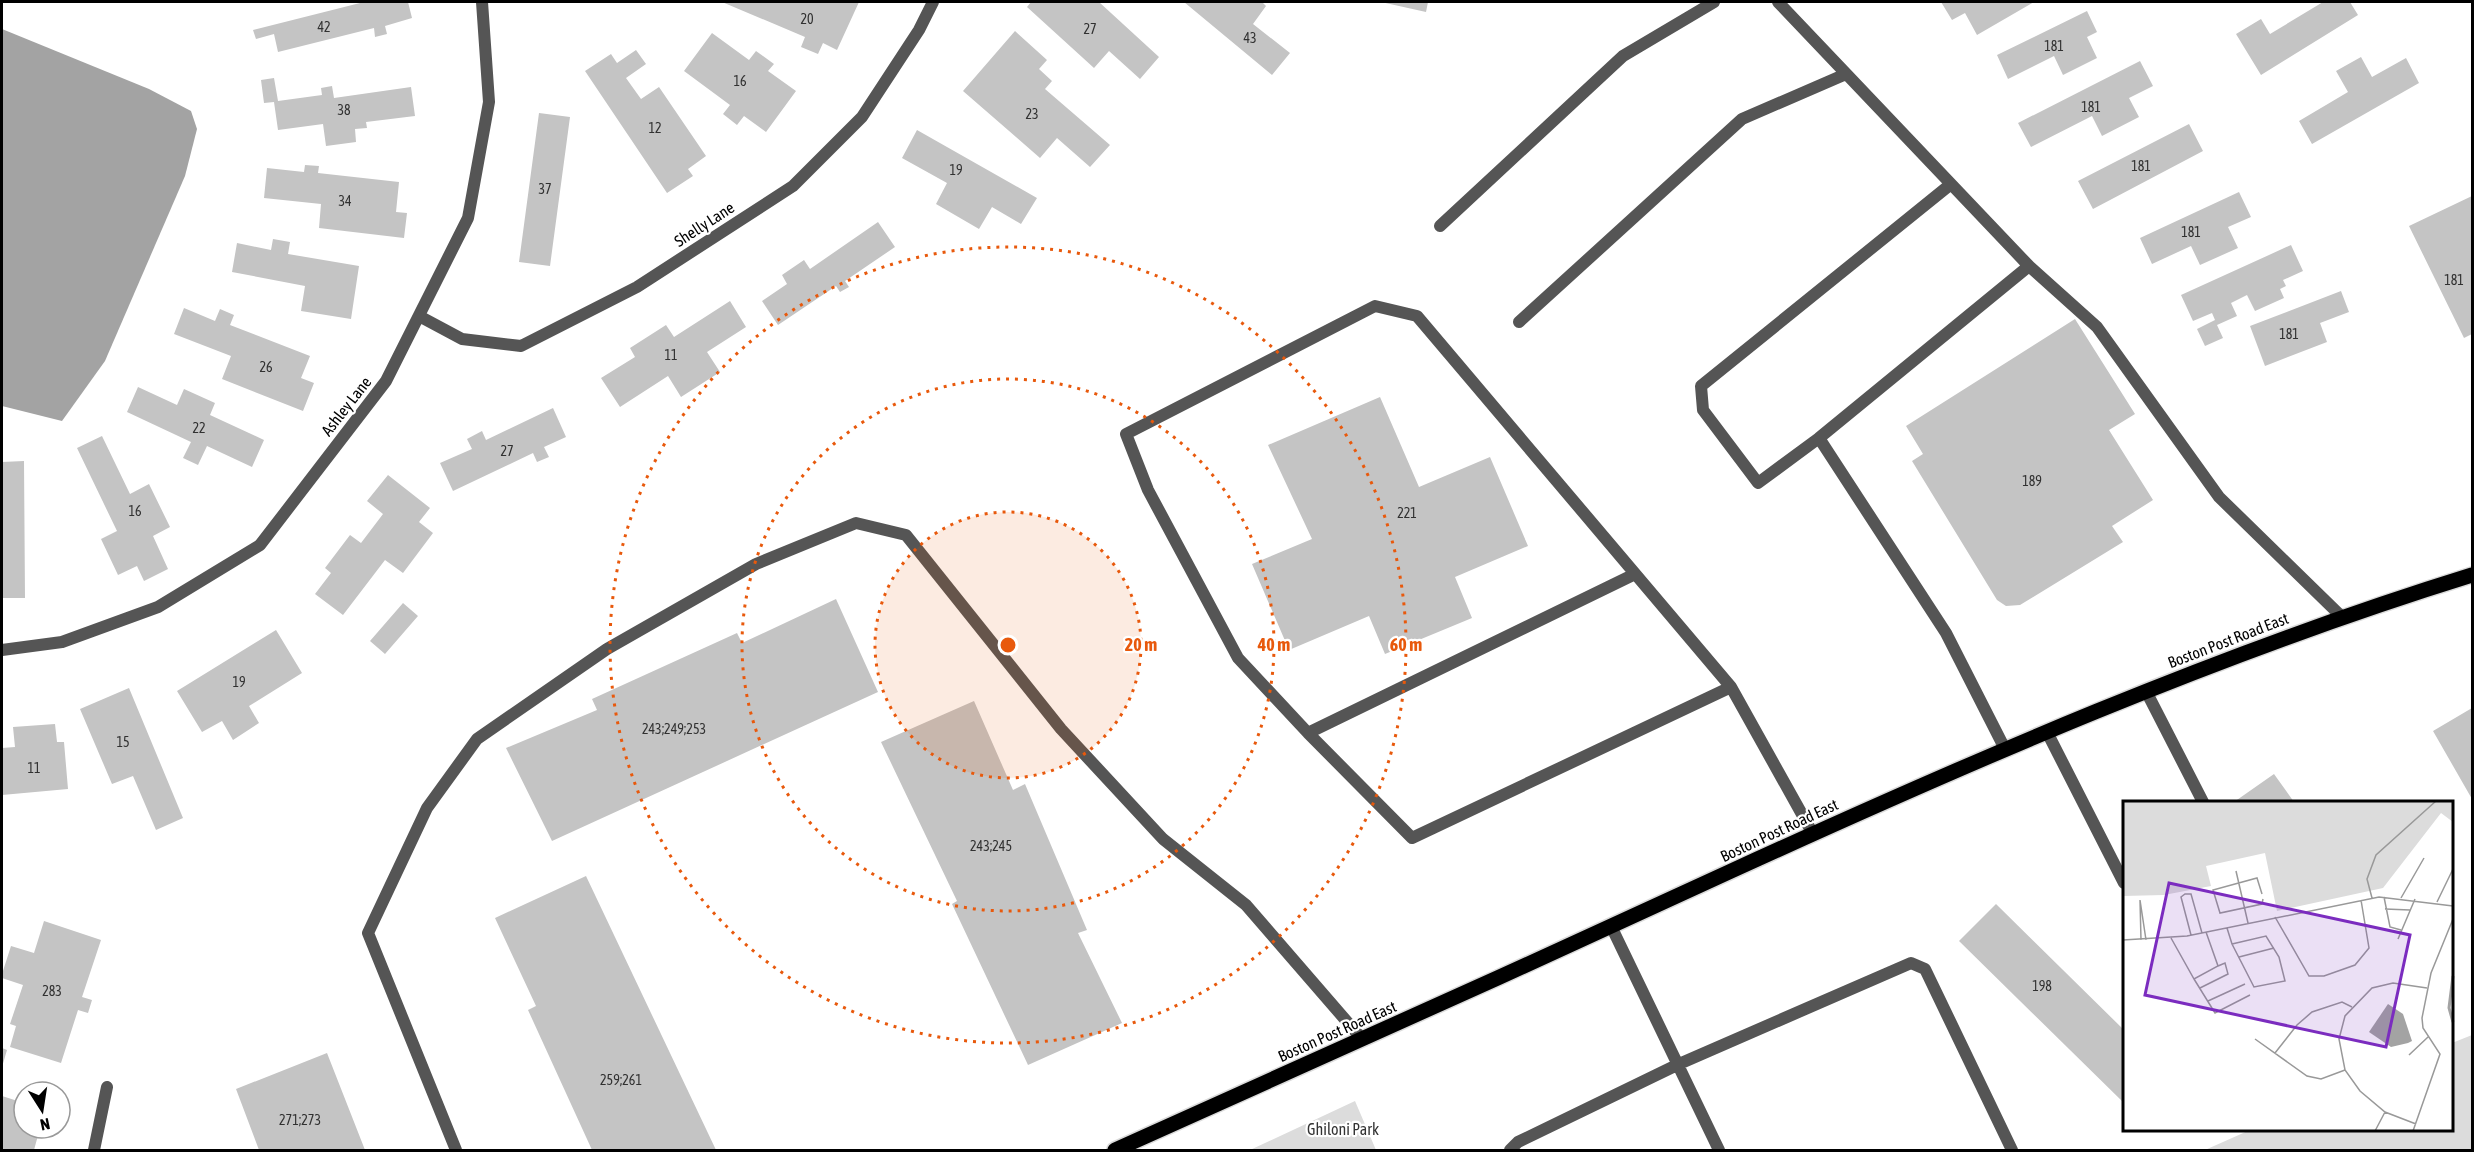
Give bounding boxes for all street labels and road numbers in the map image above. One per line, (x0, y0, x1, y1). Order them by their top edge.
street label: Shelly Lane (671, 198, 738, 251)
street label: Ashley Lane (317, 373, 375, 440)
street label: Boston Post Road East (2165, 609, 2291, 671)
street label: Boston Post Road East (1717, 795, 1841, 865)
street label: Boston Post Road East (1275, 997, 1399, 1065)

